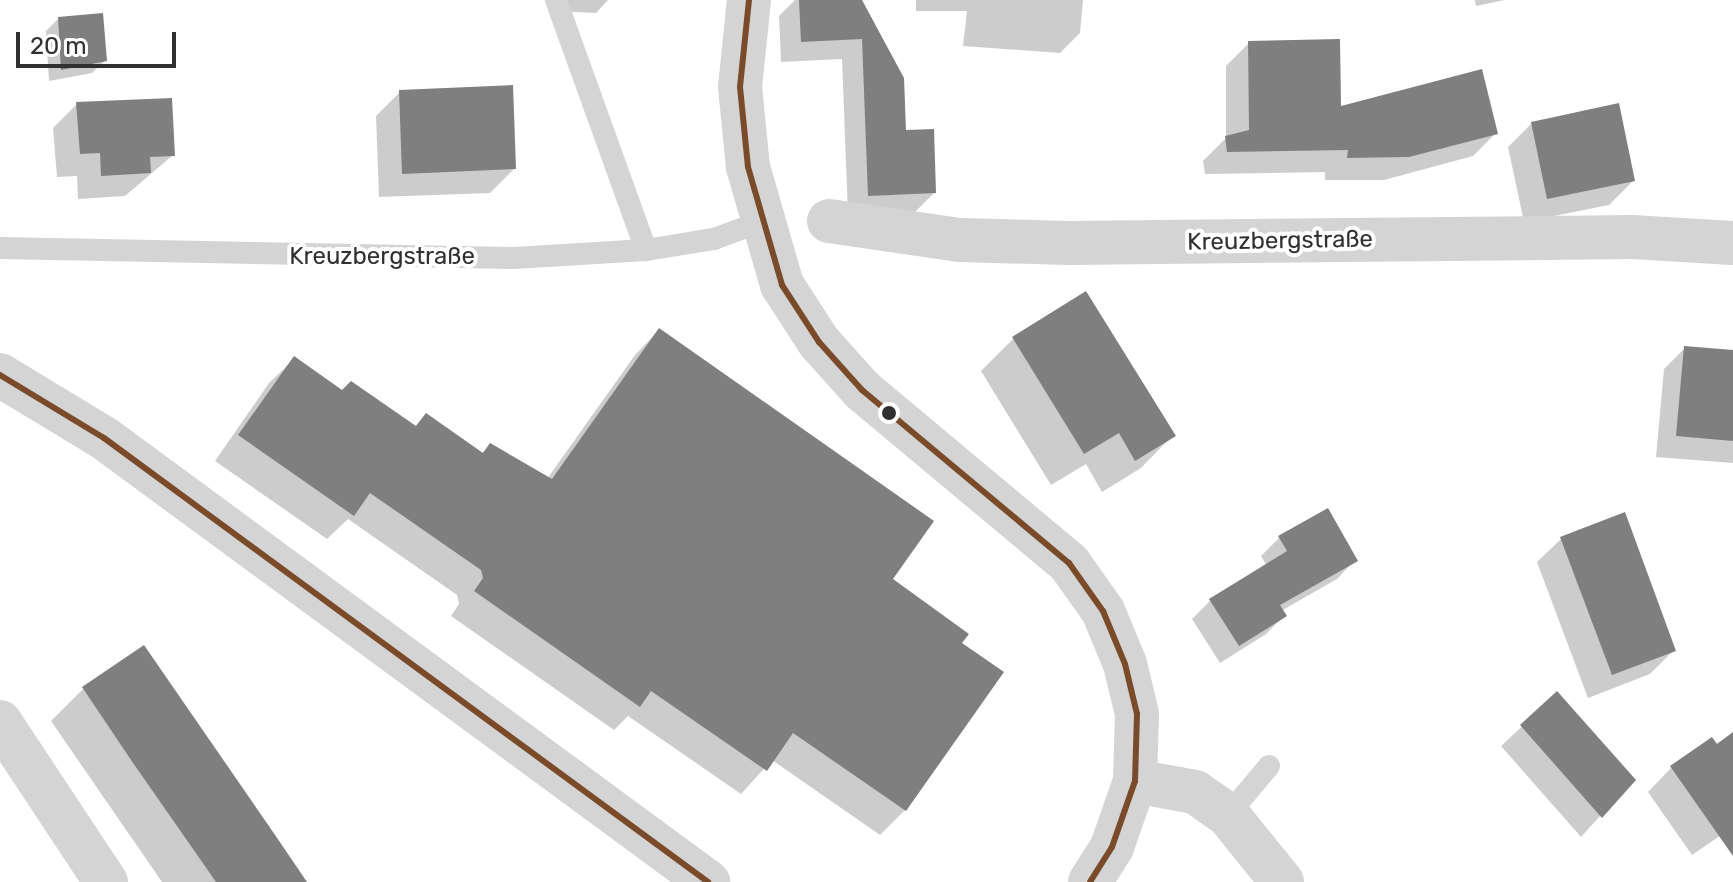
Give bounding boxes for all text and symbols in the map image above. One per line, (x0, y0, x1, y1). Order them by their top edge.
scale bar (20, 16, 180, 66)
text: 20 m (30, 32, 87, 60)
street label: Kreuzbergstraße (1187, 225, 1373, 257)
street label: Kreuzbergstraße (289, 243, 475, 271)
unlabelled marker (881, 405, 897, 421)

